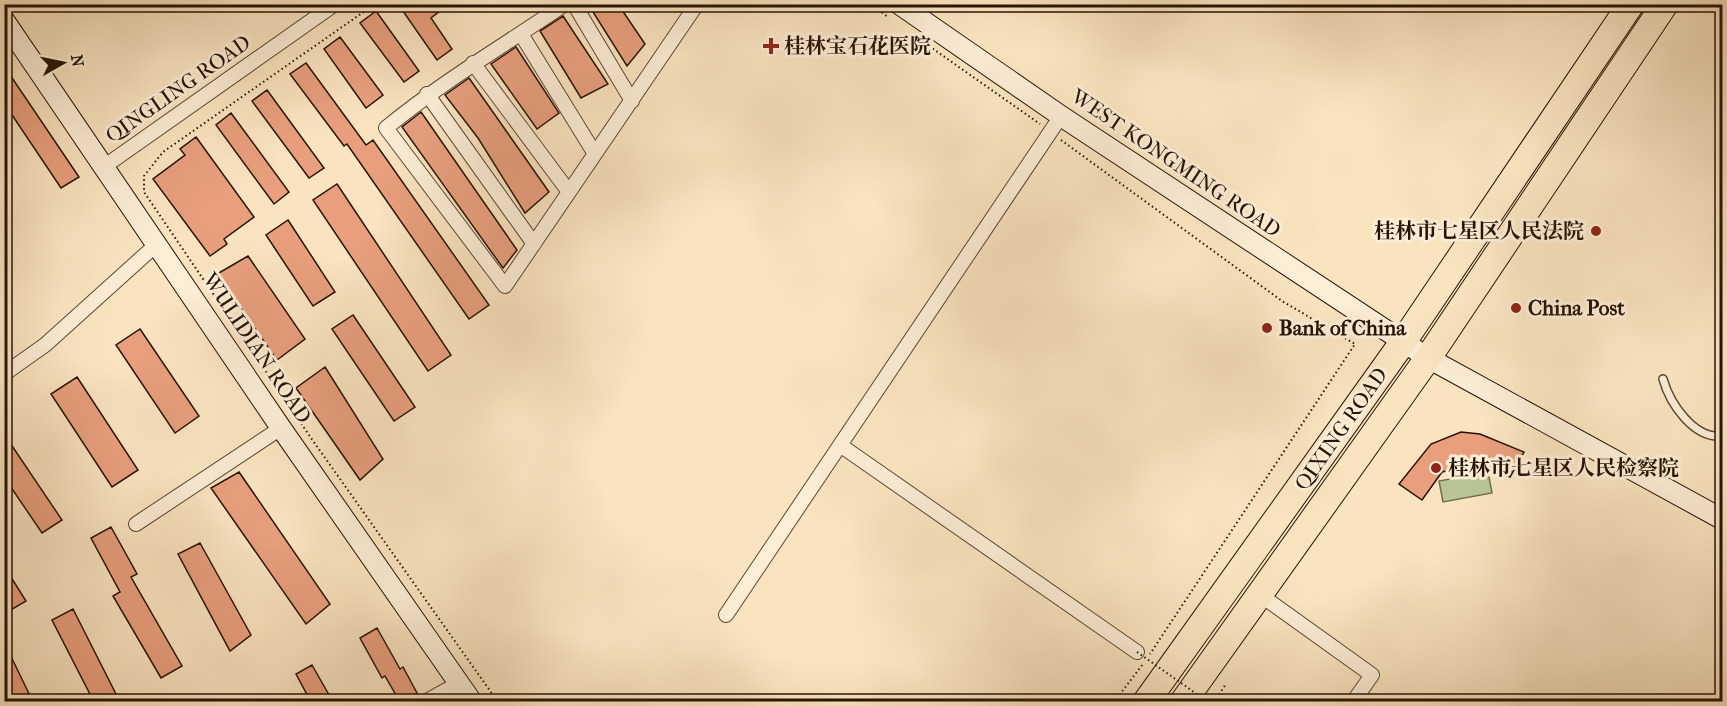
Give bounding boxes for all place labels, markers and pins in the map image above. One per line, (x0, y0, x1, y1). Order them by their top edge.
place label: 桂林宝石花医院 (784, 34, 931, 58)
marker: 桂林宝石花医院 (762, 37, 780, 55)
place label: 桂林市七星区人民法院 (1374, 219, 1584, 243)
marker: 桂林市七星区人民法院 (1589, 224, 1603, 238)
place label: China Post (1528, 296, 1625, 320)
marker: China Post (1509, 301, 1523, 315)
place label: Bank of China (1279, 316, 1407, 340)
marker: Bank of China (1260, 321, 1274, 335)
place label: 桂林市七星区人民检察院 (1448, 456, 1679, 480)
marker: 桂林市七星区人民检察院 (1429, 461, 1443, 475)

